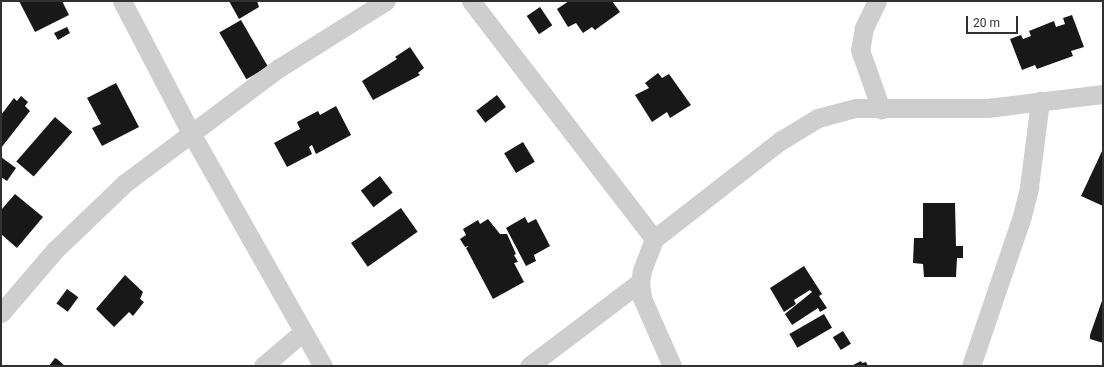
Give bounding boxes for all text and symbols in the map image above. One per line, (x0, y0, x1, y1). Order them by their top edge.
scale bar (968, 8, 1020, 34)
text: 20 m (973, 16, 1000, 30)

